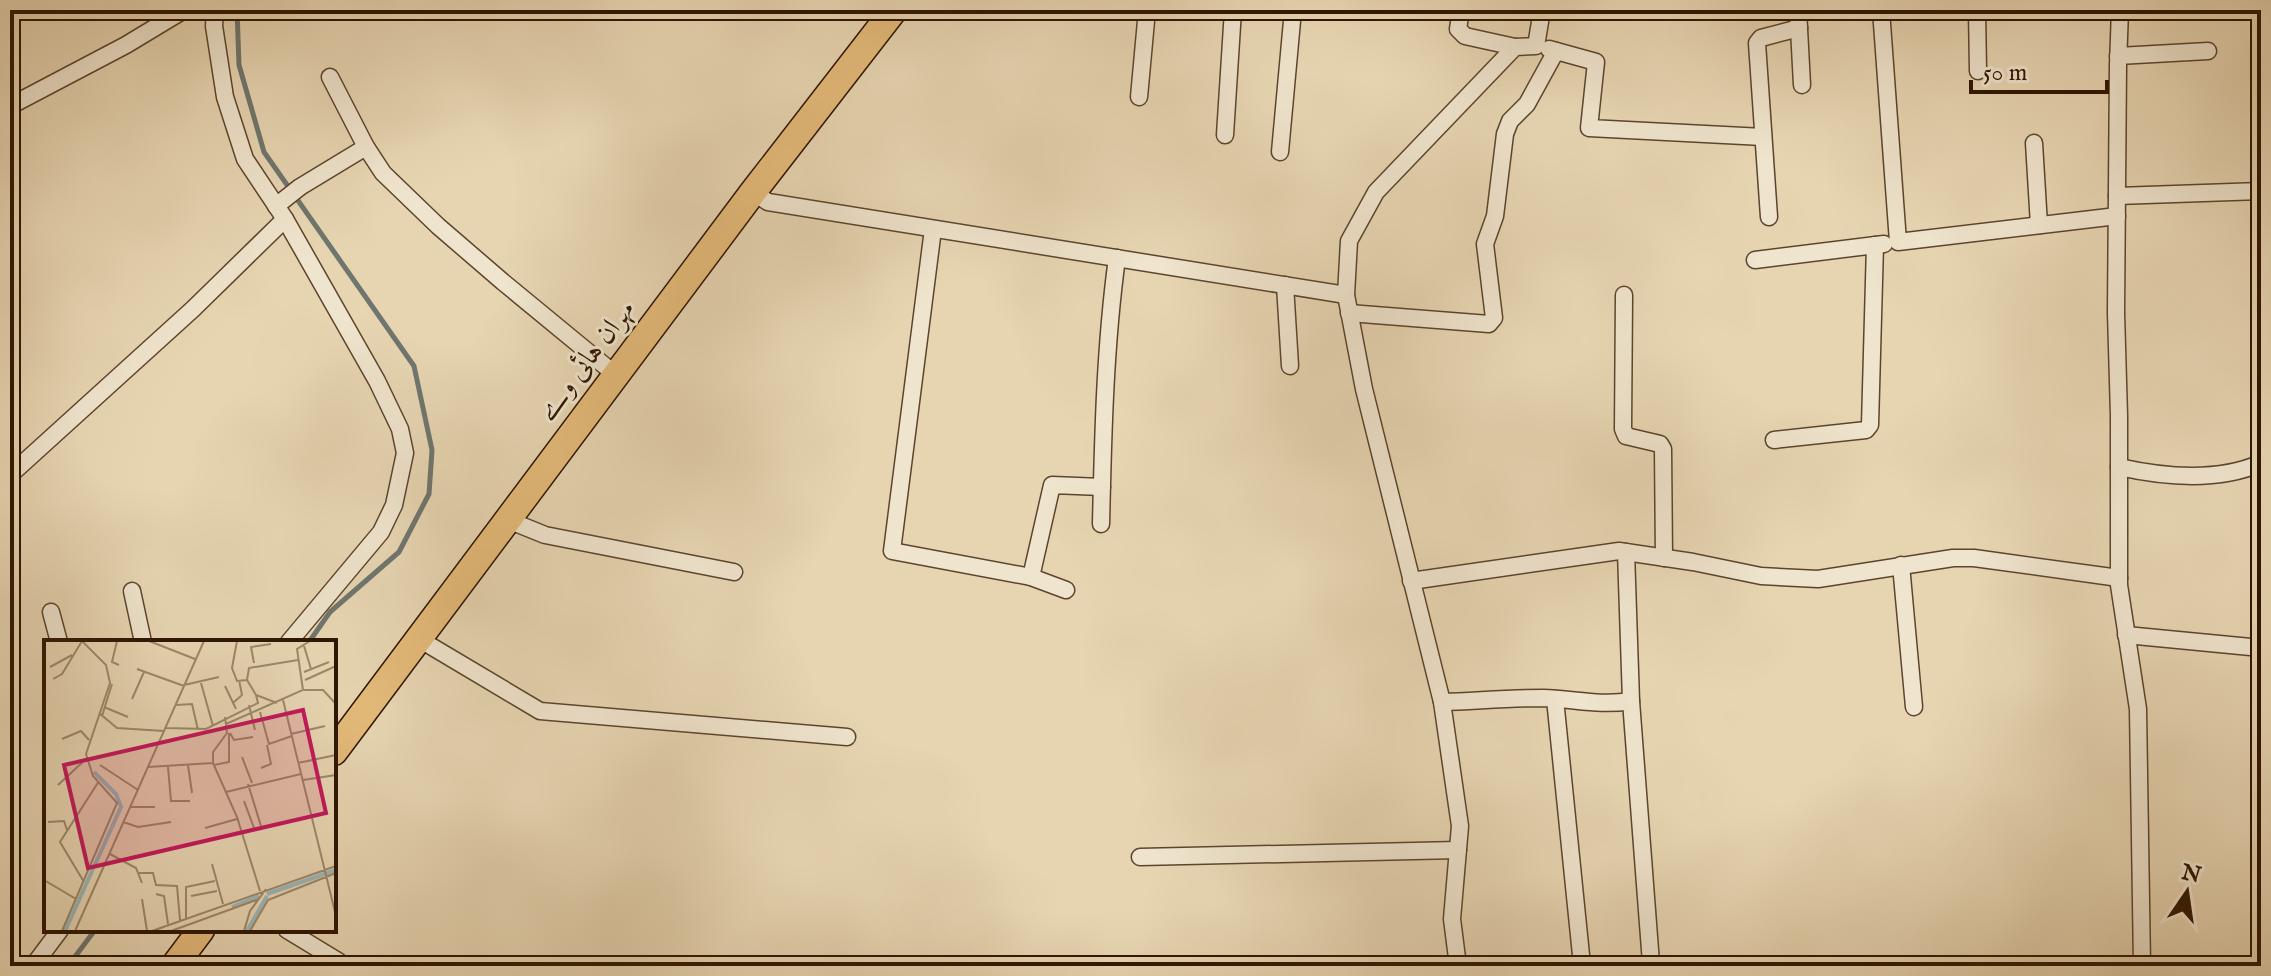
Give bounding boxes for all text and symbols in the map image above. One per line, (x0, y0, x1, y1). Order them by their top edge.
scale bar (1971, 44, 2107, 94)
text: 50 m (1983, 58, 2027, 89)
street label: مہران ہائی وے (530, 294, 644, 428)
inset map (44, 640, 336, 932)
north arrow (2147, 852, 2227, 932)
text: N (2178, 858, 2203, 890)

